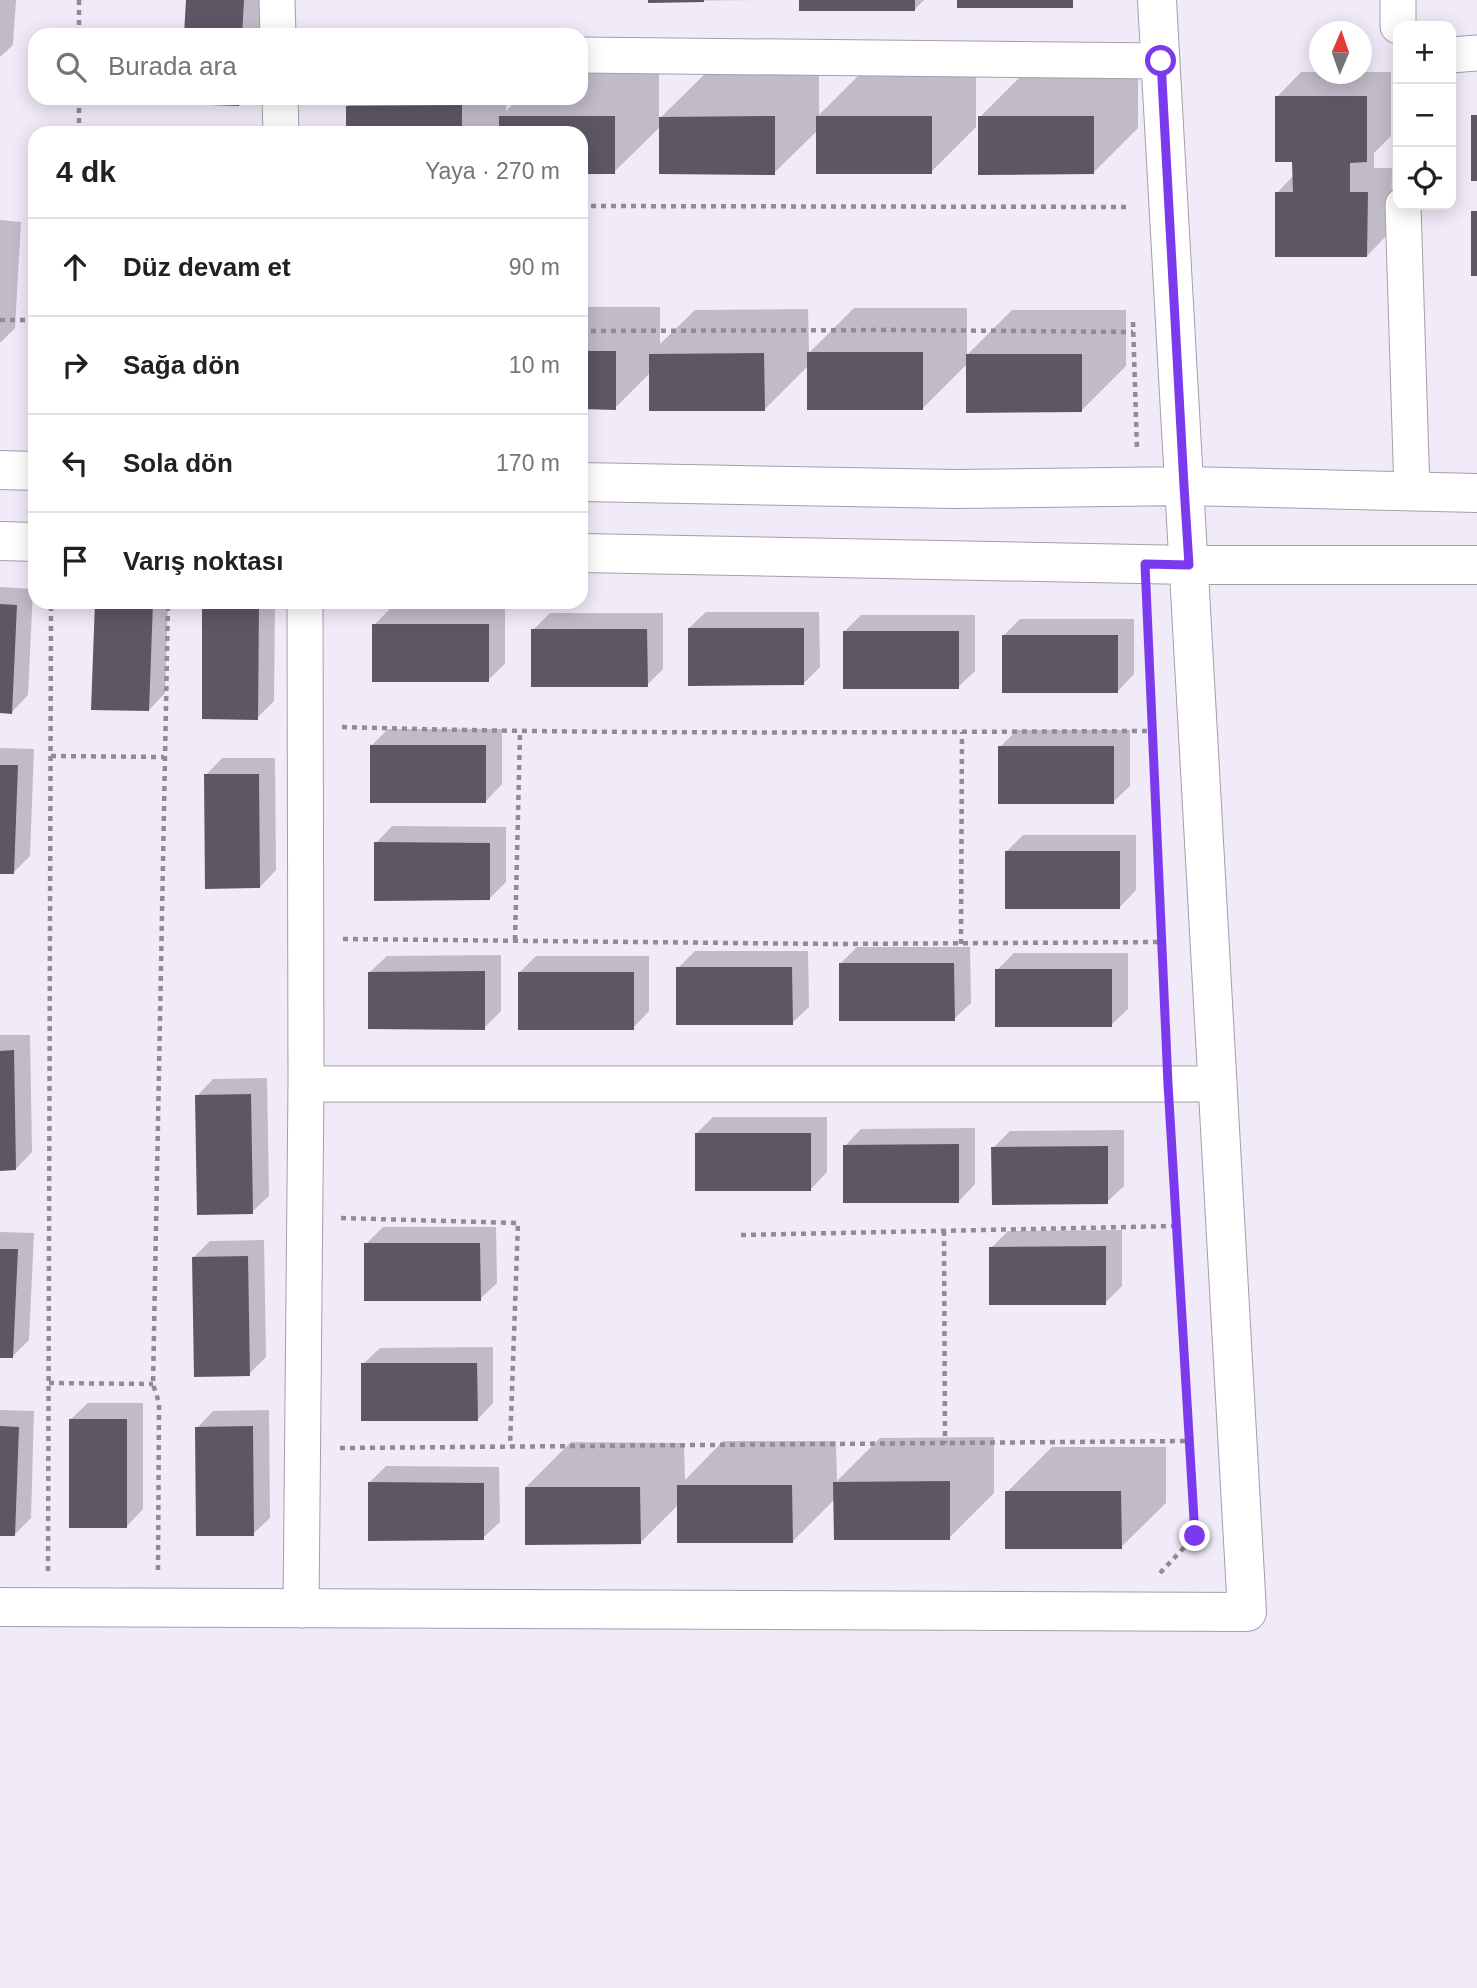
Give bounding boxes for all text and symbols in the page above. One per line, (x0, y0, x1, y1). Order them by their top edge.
north arrow (1309, 21, 1372, 84)
map controls (1393, 21, 1456, 210)
button: + (1393, 21, 1456, 84)
search box (28, 28, 588, 105)
route start (1145, 45, 1176, 76)
icon: search (52, 48, 90, 86)
text: Burada ara (108, 51, 237, 81)
button: − (1393, 84, 1456, 147)
button: locate (1393, 147, 1456, 210)
text: 4 dk (56, 155, 116, 188)
text: Yaya · 270 m (425, 158, 560, 184)
icon: ahead (56, 248, 94, 286)
text: Düz devam et (123, 252, 291, 282)
text: 90 m (509, 254, 560, 280)
icon: right (56, 346, 94, 384)
text: Sağa dön (123, 350, 240, 380)
text: 10 m (509, 352, 560, 378)
icon: left (56, 444, 94, 482)
text: Sola dön (123, 448, 233, 478)
text: 170 m (496, 450, 560, 476)
icon: arrive (56, 542, 94, 580)
text: Varış noktası (123, 546, 283, 576)
route end (1179, 1520, 1210, 1551)

